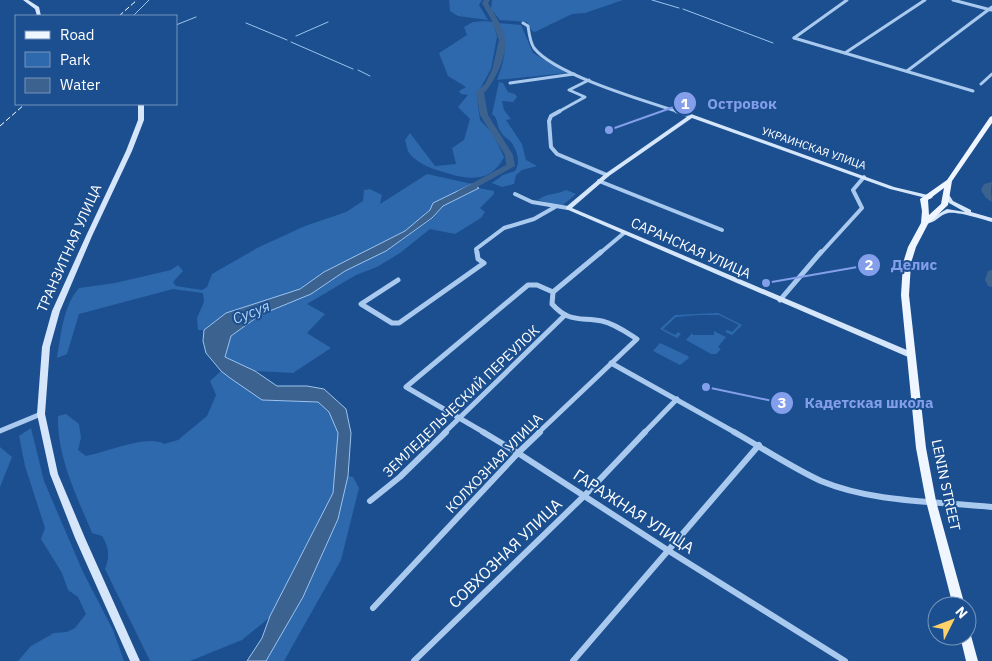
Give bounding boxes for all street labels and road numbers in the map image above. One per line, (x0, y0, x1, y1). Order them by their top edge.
street label: УКРАИНСКАЯ УЛИЦА (760, 124, 868, 172)
street label: ТРАНЗИТНАЯ УЛИЦА (33, 181, 105, 315)
street label: САРАНСКАЯ УЛИЦА (628, 213, 754, 283)
street label: ЗЕМЛЕДЕЛЬЧЕСКИЙ ПЕРЕУЛОК (378, 320, 543, 481)
street label: КОЛХОЗНАЯ УЛИЦА (442, 409, 546, 517)
street label: LENIN STREET (928, 438, 964, 532)
street label: ГАРАЖНАЯ УЛИЦА (570, 464, 698, 558)
street label: СОВХОЗНАЯ УЛИЦА (444, 494, 566, 612)

